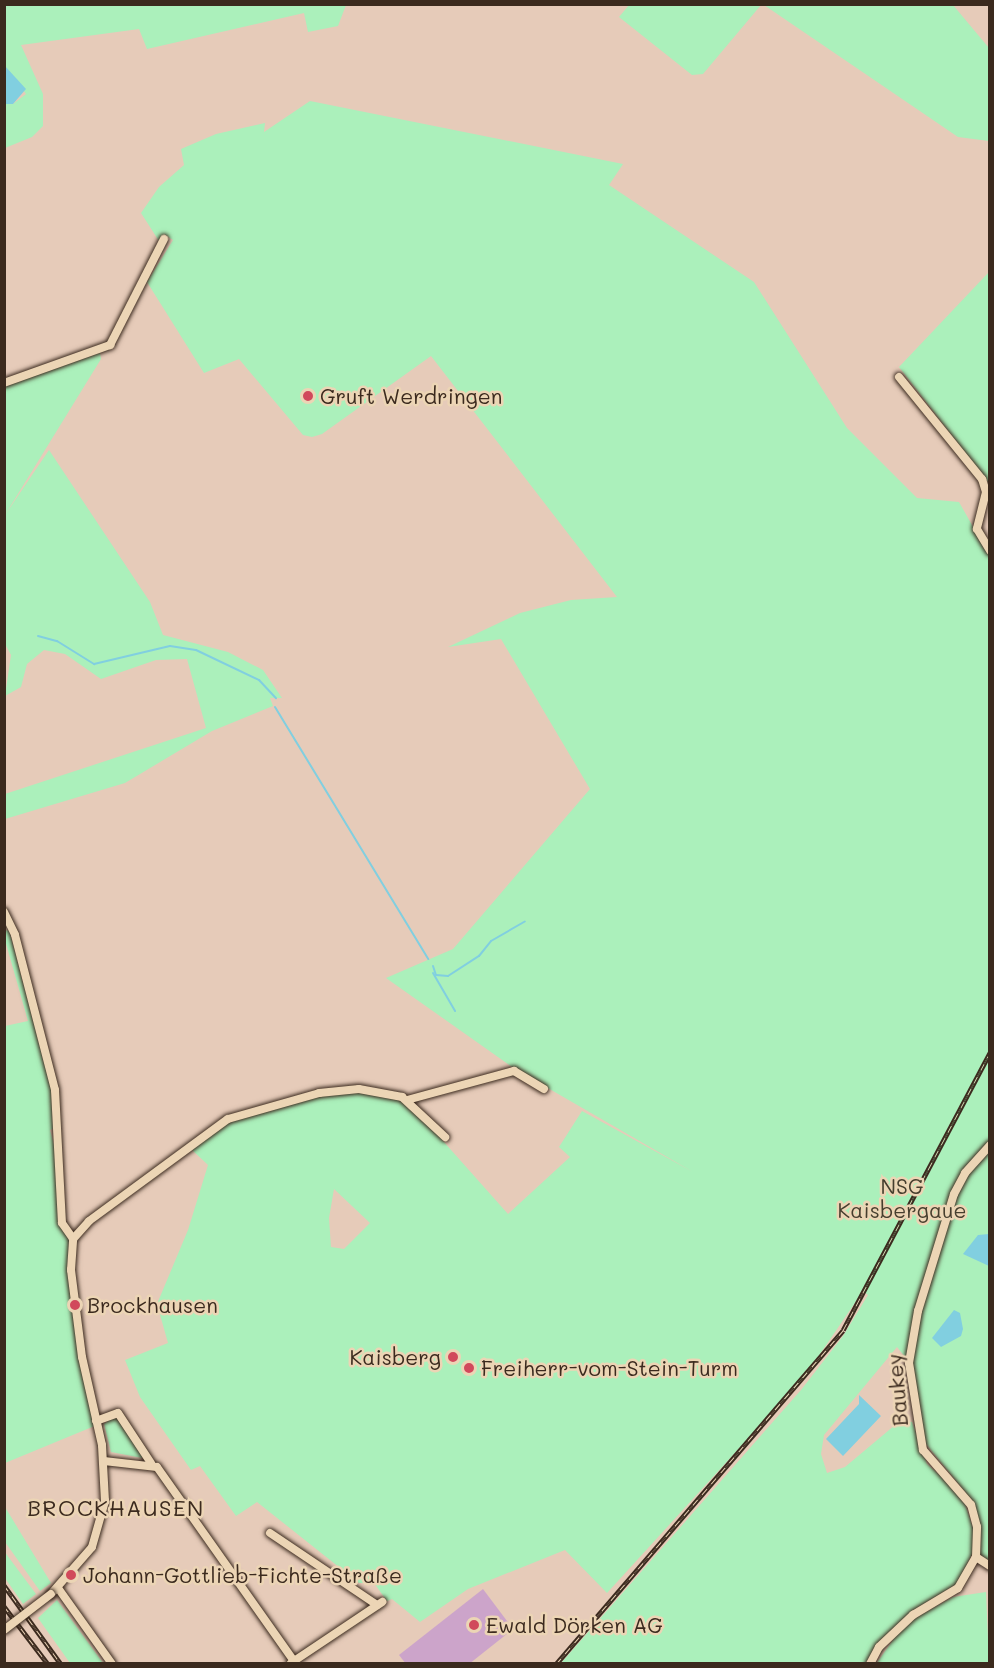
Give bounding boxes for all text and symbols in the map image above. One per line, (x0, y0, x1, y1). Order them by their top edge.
place label: Gruft Werdringen (320, 383, 502, 409)
marker: Gruft Werdringen (301, 389, 315, 403)
park label: NSG Kaisbergaue (837, 1173, 967, 1223)
place label: Brockhausen (87, 1292, 218, 1318)
marker: Brockhausen (68, 1298, 82, 1312)
place label: Kaisberg (349, 1344, 441, 1370)
marker: Kaisberg (446, 1350, 460, 1364)
street label: Baukey (881, 1353, 913, 1427)
place label: Freiherr-vom-Stein-Turm (481, 1355, 738, 1381)
marker: Freiherr-vom-Stein-Turm (462, 1361, 476, 1375)
district label: BROCKHAUSEN (27, 1495, 205, 1521)
place label: Johann-Gottlieb-Fichte-Straße (83, 1562, 402, 1588)
marker: Johann-Gottlieb-Fichte-Straße (64, 1568, 78, 1582)
place label: Ewald Dörken AG (486, 1612, 663, 1638)
marker: Ewald Dörken AG (467, 1618, 481, 1632)

